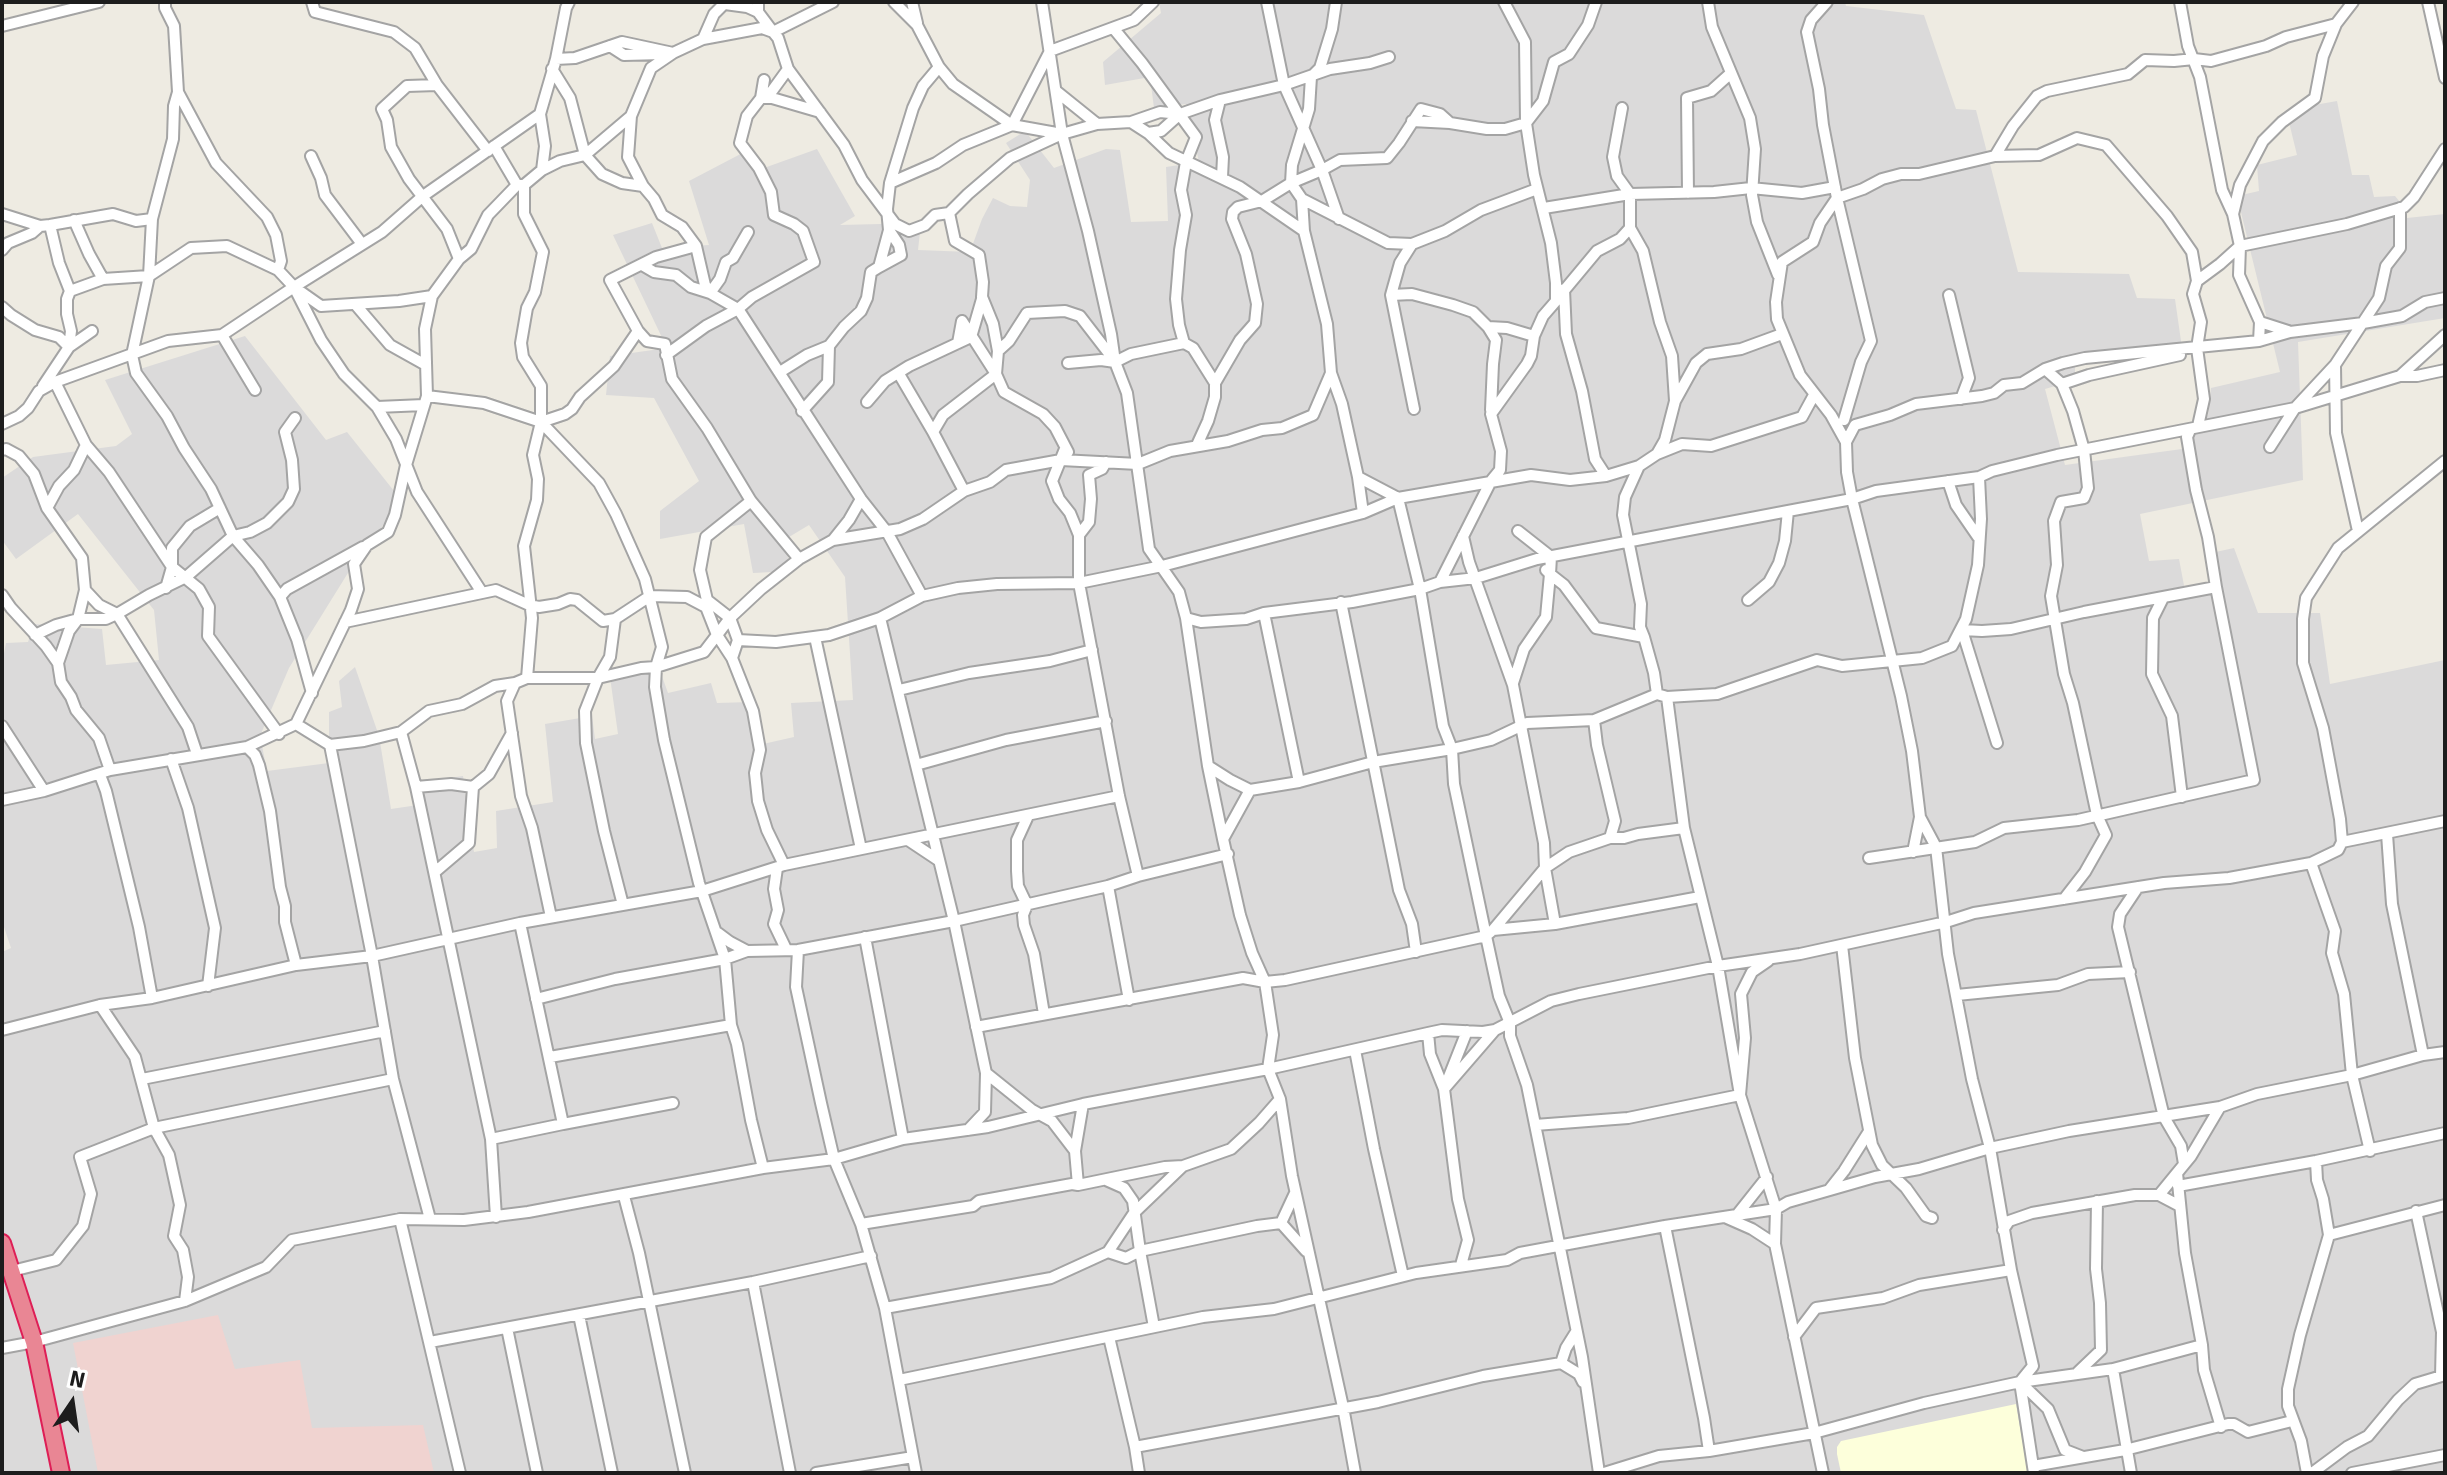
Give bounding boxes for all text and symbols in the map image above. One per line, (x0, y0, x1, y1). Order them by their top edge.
north arrow (32, 1363, 112, 1443)
text: N (67, 1364, 88, 1394)

